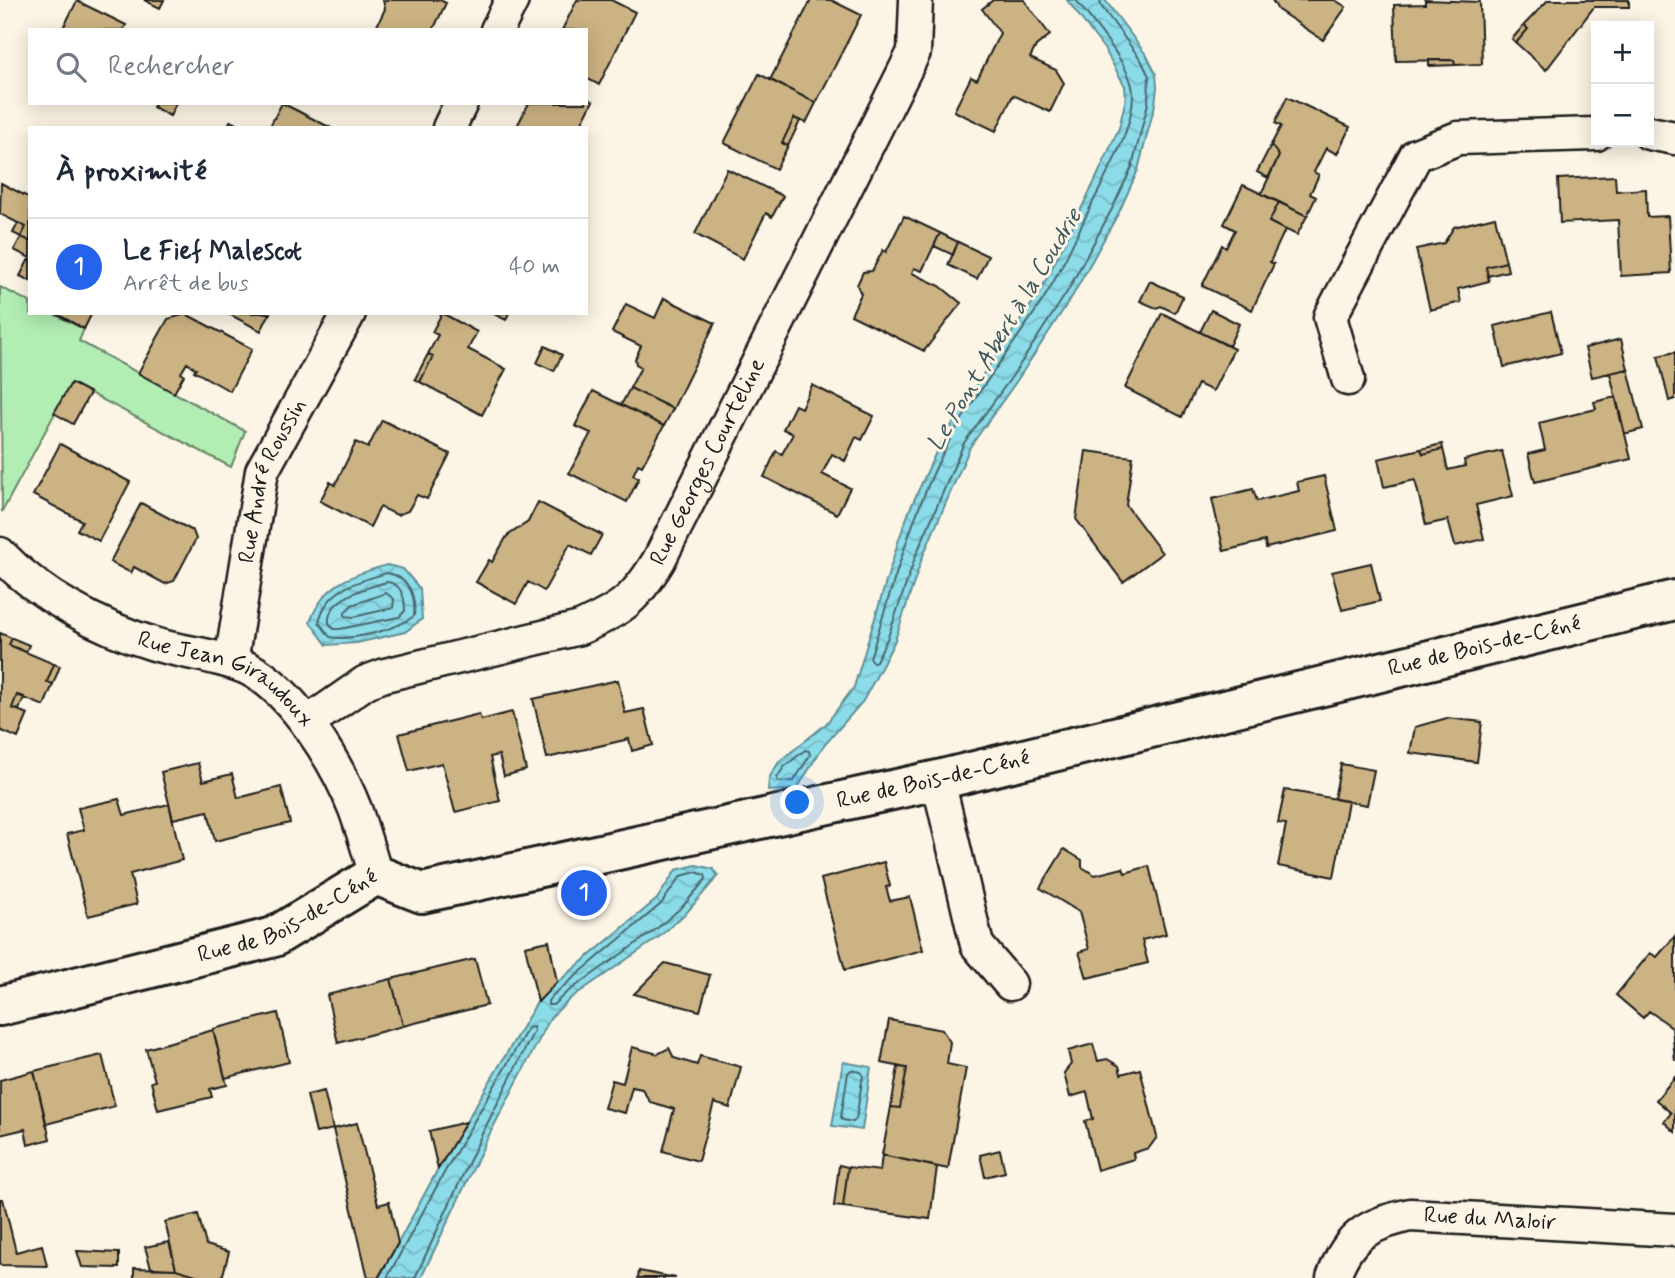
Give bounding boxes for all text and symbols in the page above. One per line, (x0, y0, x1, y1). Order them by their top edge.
map controls (1591, 21, 1654, 147)
button: + (1591, 21, 1654, 84)
search box (28, 28, 588, 105)
icon: search (52, 48, 90, 86)
text: Rechercher (108, 50, 234, 84)
button: − (1591, 84, 1654, 147)
text: À proximité (56, 152, 207, 191)
water label: Le Pont Abert à la Coudrie (920, 202, 1090, 457)
text: Le Fief Malescot (123, 235, 302, 269)
text: 1 (74, 252, 84, 282)
text: 40 m (509, 252, 560, 282)
text: Arrêt de bus (123, 269, 249, 299)
street label: Rue Georges Courteline (644, 353, 773, 571)
street label: Rue André Roussin (232, 393, 314, 566)
street label: Rue de Bois-de-Céné (1385, 609, 1584, 685)
street label: Rue Jean Giraudoux (134, 625, 320, 734)
street label: Rue de Bois-de-Céné (834, 743, 1033, 817)
your location (780, 785, 814, 819)
street label: Rue de Bois-de-Céné (195, 862, 384, 971)
pin: 1 (561, 867, 607, 919)
street label: Rue du Maloir (1423, 1201, 1557, 1238)

